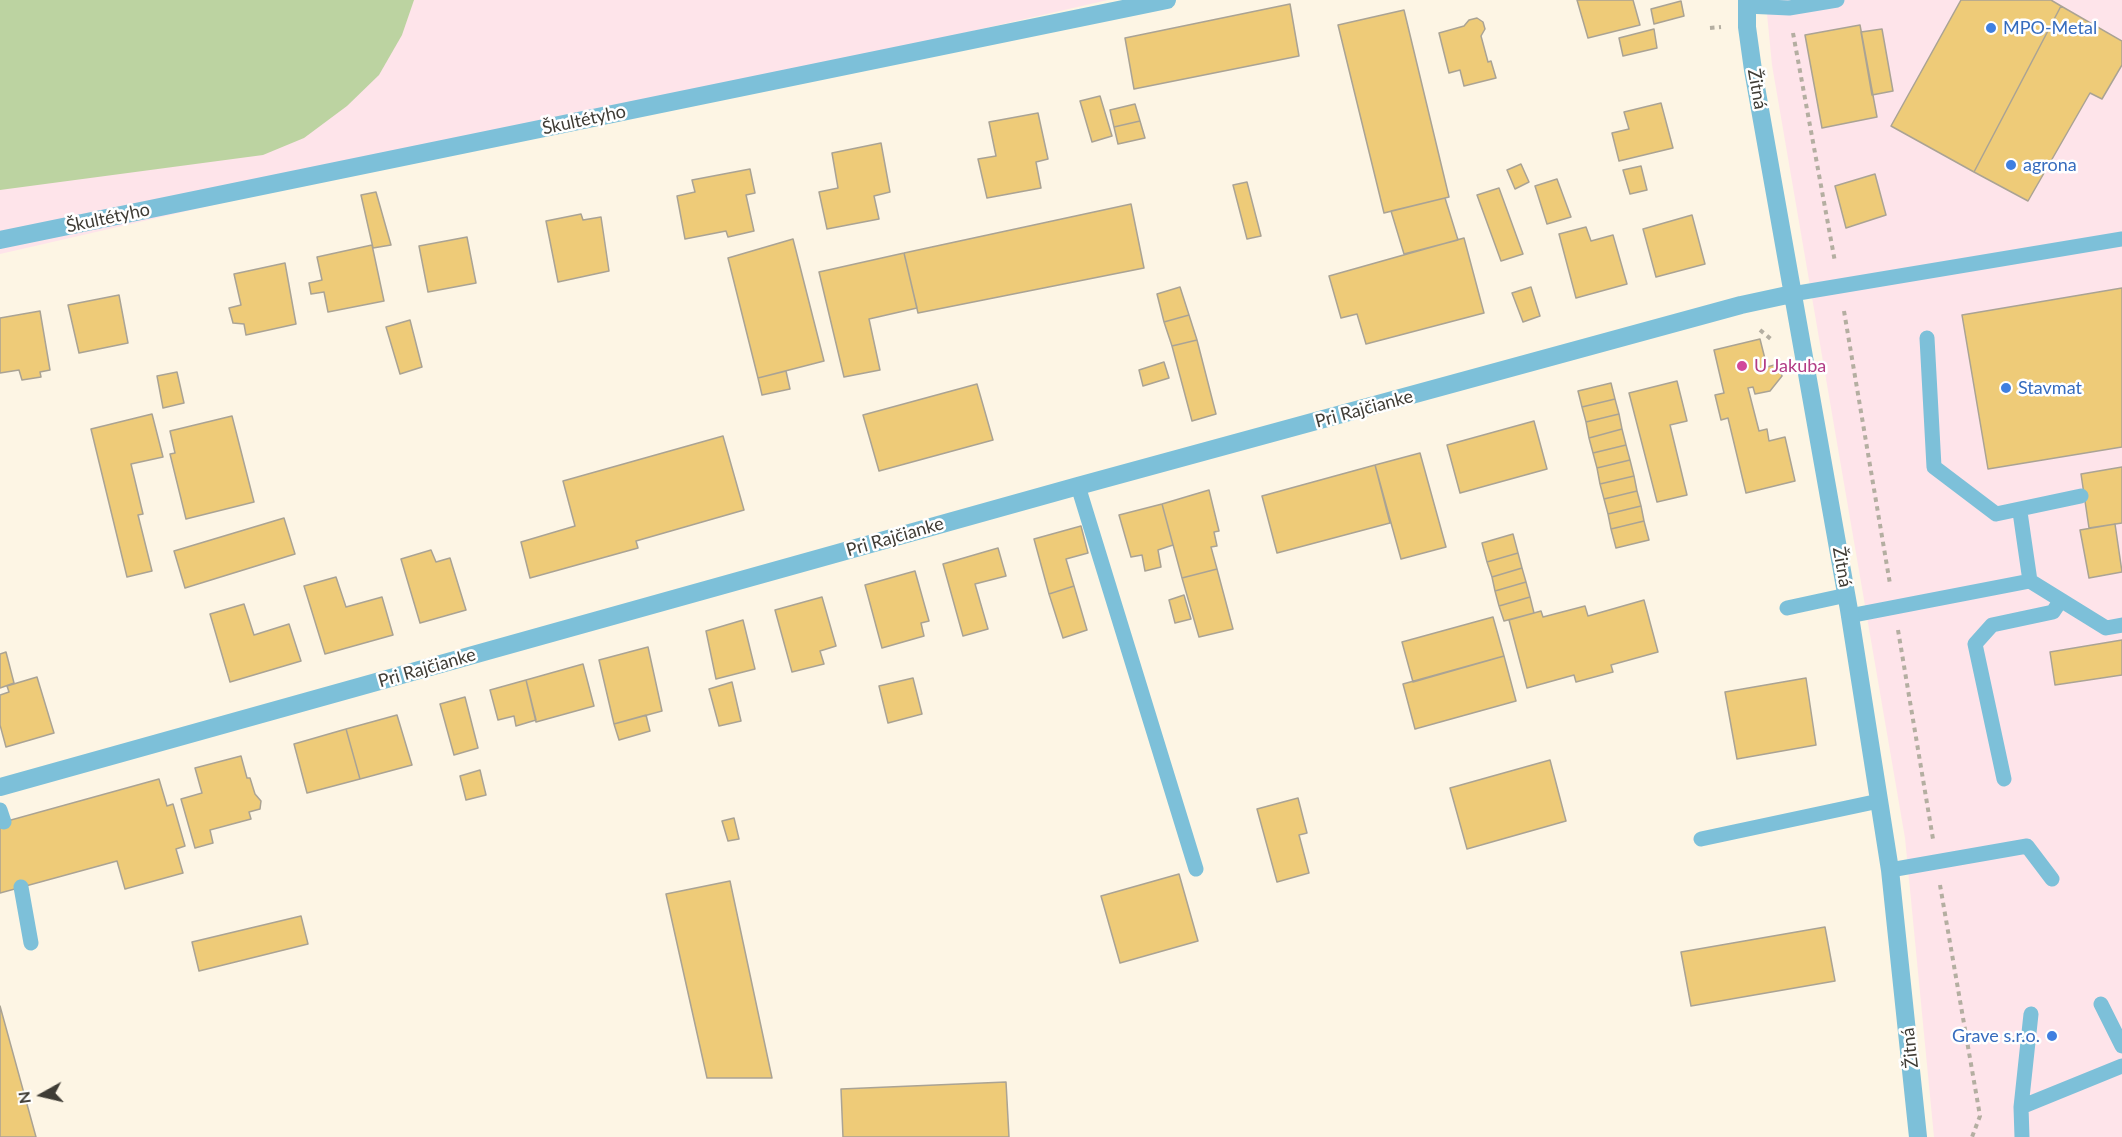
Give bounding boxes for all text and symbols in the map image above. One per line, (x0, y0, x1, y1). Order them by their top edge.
place label: MPO-Metal (2003, 17, 2097, 39)
marker: MPO-Metal (1984, 21, 1998, 35)
street label: Žitná (1743, 67, 1771, 111)
street label: Škultétyho (540, 101, 628, 139)
place label: agrona (2023, 154, 2077, 176)
marker: agrona (2004, 158, 2018, 172)
street label: Škultétyho (64, 199, 152, 237)
place label: U Jakuba (1754, 355, 1826, 377)
marker: U Jakuba (1735, 359, 1749, 373)
place label: Stavmat (2018, 377, 2082, 399)
marker: Stavmat (1999, 381, 2013, 395)
street label: Pri Rajčianke (1313, 386, 1415, 432)
street label: Pri Rajčianke (844, 513, 946, 561)
street label: Žitná (1828, 545, 1856, 589)
street label: Pri Rajčianke (376, 644, 478, 692)
place label: Grave s.r.o. (1952, 1025, 2040, 1047)
street label: Žitná (1897, 1027, 1923, 1069)
marker: Grave s.r.o. (2045, 1029, 2059, 1043)
north arrow (12, 1065, 72, 1125)
text: N (13, 1090, 34, 1105)

